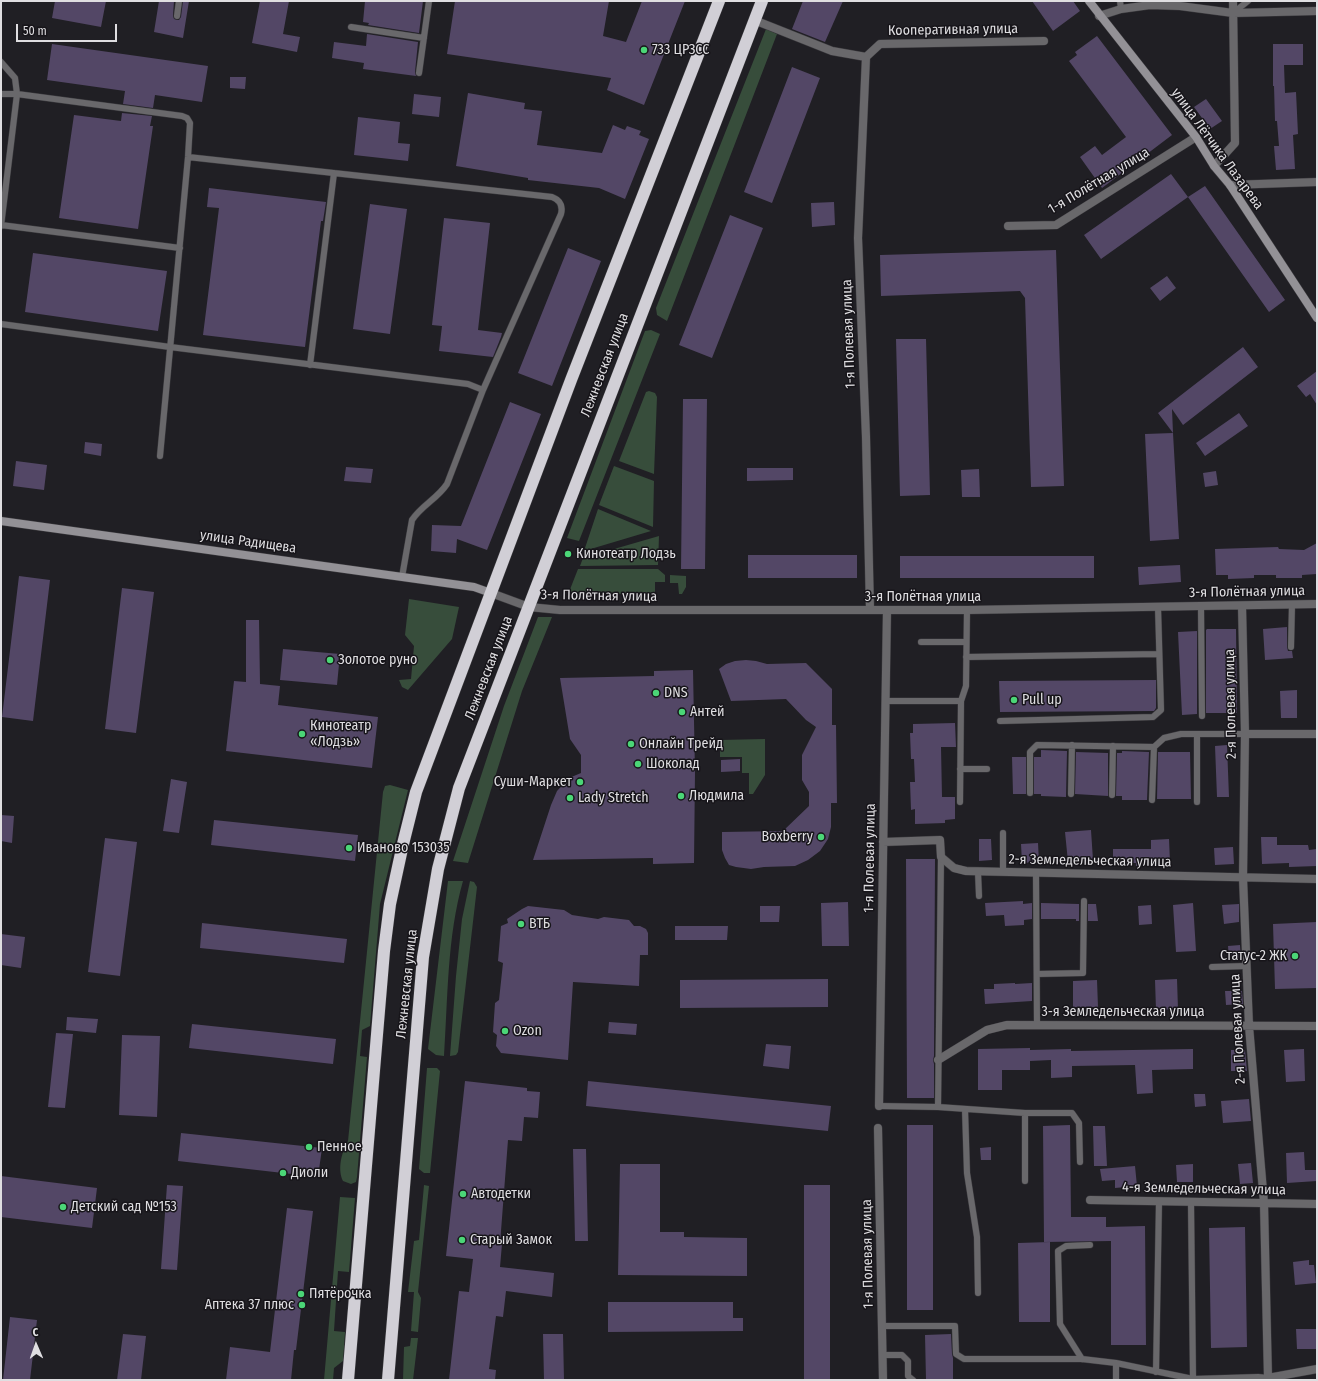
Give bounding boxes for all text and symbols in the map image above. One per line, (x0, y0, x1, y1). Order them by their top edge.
scale bar (18, 16, 119, 42)
street label: Кооперативная улица (888, 20, 1018, 40)
text: 50 m (23, 24, 47, 38)
place label: 733 ЦРЗСС (652, 42, 709, 58)
marker: 733 ЦРЗСС (639, 45, 649, 55)
street label: улица Лётчика Лазарева (1167, 85, 1267, 213)
street label: 1-я Полётная улица (1045, 144, 1153, 218)
street label: 1-я Полевая улица (839, 279, 859, 389)
street label: Лежневская улица (577, 311, 633, 419)
street label: улица Радищева (199, 527, 297, 557)
place label: Кинотеатр Лодзь (576, 546, 676, 562)
marker: Кинотеатр Лодзь (563, 549, 573, 559)
street label: 3-я Полётная улица (1189, 583, 1305, 601)
street label: 3-я Полётная улица (541, 587, 657, 605)
street label: 3-я Полётная улица (865, 589, 981, 605)
street label: Лежневская улица (461, 614, 517, 722)
street label: 2-я Полевая улица (1222, 649, 1240, 759)
place label: Золотое руно (338, 652, 417, 668)
marker: Золотое руно (325, 655, 335, 665)
place label: DNS (664, 685, 688, 701)
marker: DNS (651, 688, 661, 698)
place label: Pull up (1022, 692, 1062, 708)
marker: Pull up (1009, 695, 1019, 705)
place label: Антей (690, 704, 725, 720)
marker: Антей (677, 707, 687, 717)
place label: Кинотеатр «Лодзь» (310, 718, 371, 750)
marker: Кинотеатр «Лодзь» (297, 729, 307, 739)
place label: Онлайн Трейд (639, 736, 723, 752)
marker: Онлайн Трейд (626, 739, 636, 749)
place label: Шоколад (646, 756, 700, 772)
marker: Шоколад (633, 759, 643, 769)
place label: Суши-Маркет (494, 774, 572, 790)
marker: Суши-Маркет (575, 777, 585, 787)
place label: Людмила (689, 788, 744, 804)
place label: Lady Stretch (578, 790, 649, 806)
marker: Людмила (676, 791, 686, 801)
marker: Lady Stretch (565, 793, 575, 803)
street label: 1-я Полевая улица (861, 803, 879, 913)
place label: Boxberry (762, 829, 813, 845)
marker: Boxberry (816, 832, 826, 842)
place label: Иваново 153035 (357, 840, 450, 856)
marker: Иваново 153035 (344, 843, 354, 853)
street label: 2-я Земледельческая улица (1008, 851, 1172, 871)
place label: ВТБ (529, 916, 550, 932)
marker: ВТБ (516, 919, 526, 929)
street label: Лежневская улица (393, 928, 421, 1040)
place label: Статус-2 ЖК (1220, 948, 1287, 964)
marker: Статус-2 ЖК (1290, 951, 1300, 961)
street label: 2-я Полевая улица (1227, 974, 1249, 1084)
street label: 3-я Земледельческая улица (1041, 1004, 1205, 1020)
place label: Ozon (513, 1023, 542, 1039)
marker: Ozon (500, 1026, 510, 1036)
place label: Пенное (317, 1139, 362, 1155)
marker: Пенное (304, 1142, 314, 1152)
place label: Диоли (291, 1165, 328, 1181)
marker: Диоли (278, 1168, 288, 1178)
street label: 4-я Земледельческая улица (1122, 1179, 1286, 1199)
place label: Автодетки (471, 1186, 531, 1202)
marker: Автодетки (458, 1189, 468, 1199)
place label: Детский сад №153 (71, 1199, 177, 1215)
street label: 1-я Полевая улица (859, 1199, 877, 1309)
marker: Детский сад №153 (58, 1202, 68, 1212)
place label: Старый Замок (470, 1232, 552, 1248)
marker: Старый Замок (457, 1235, 467, 1245)
place label: Пятёрочка (309, 1286, 372, 1302)
marker: Пятёрочка (296, 1289, 306, 1299)
place label: Аптека 37 плюс (205, 1297, 294, 1313)
marker: Аптека 37 плюс (297, 1300, 307, 1310)
north arrow (16, 1325, 56, 1365)
text: С (32, 1326, 39, 1339)

